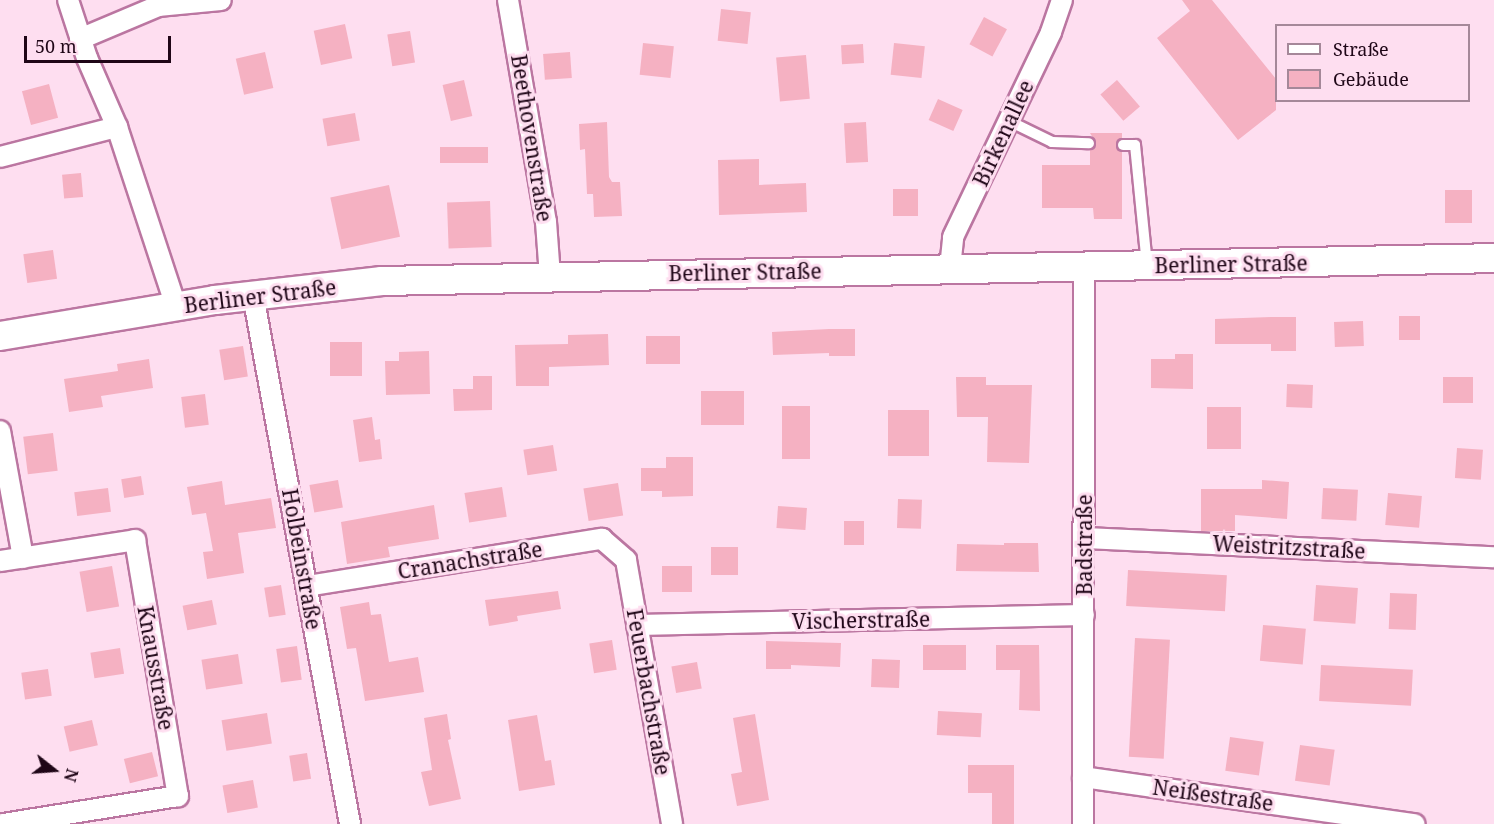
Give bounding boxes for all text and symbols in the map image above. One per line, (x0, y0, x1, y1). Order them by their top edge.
scale bar (27, 24, 174, 62)
legend (1275, 24, 1470, 102)
text: 50 m (35, 34, 77, 58)
text: Straße (1333, 37, 1389, 61)
street label: Beethovenstraße (506, 53, 558, 223)
text: Gebäude (1333, 67, 1409, 91)
street label: Birkenallee (967, 76, 1039, 190)
street label: Berliner Straße (1154, 250, 1308, 278)
street label: Berliner Straße (668, 258, 822, 286)
street label: Berliner Straße (182, 274, 338, 318)
street label: Holbeinstraße (277, 487, 327, 631)
street label: Badstraße (1071, 494, 1097, 596)
street label: Weistritzstraße (1212, 530, 1366, 564)
street label: Cranachstraße (396, 536, 544, 584)
street label: Knausstraße (133, 604, 179, 732)
street label: Vischerstraße (792, 606, 930, 634)
street label: Feuerbachstraße (622, 607, 676, 777)
north arrow (24, 740, 84, 800)
text: N (59, 766, 84, 785)
street label: Neißestraße (1151, 774, 1275, 816)

